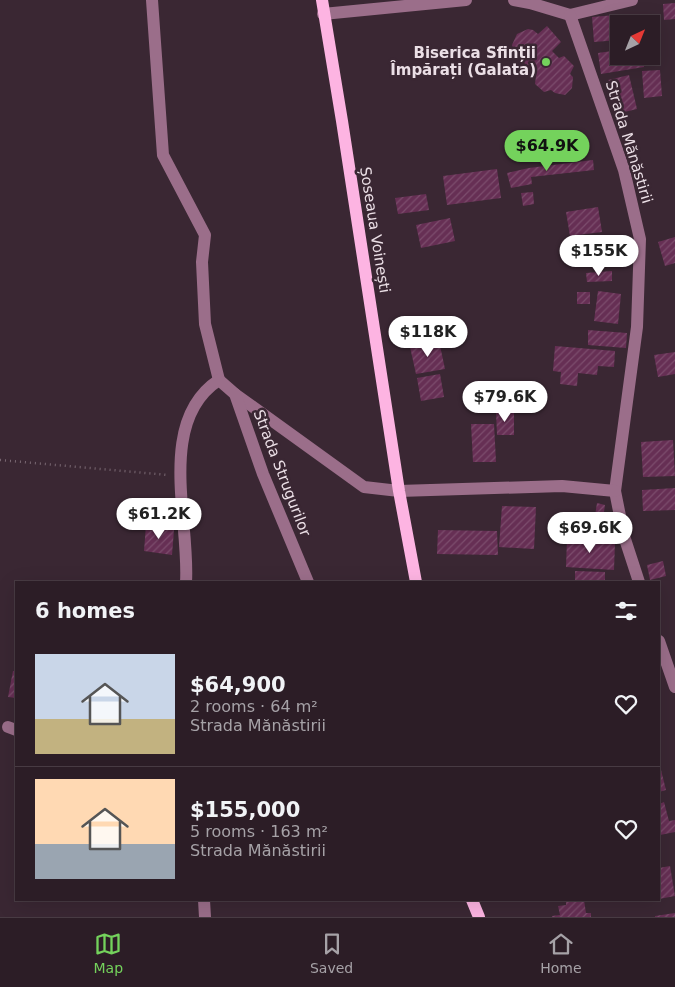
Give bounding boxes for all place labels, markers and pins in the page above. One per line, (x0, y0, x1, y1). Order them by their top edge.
place label: Biserica Sfinții Împărați (Galata) (390, 44, 536, 79)
marker: Biserica Sfinții Împărați (Galata) (540, 56, 552, 68)
pin: $64.9K (506, 130, 588, 172)
pin: $155K (564, 234, 634, 277)
pin: $118K (393, 316, 463, 358)
pin: $79.6K (464, 380, 546, 423)
pin: $61.2K (118, 498, 200, 540)
pin: $69.6K (549, 512, 631, 554)

